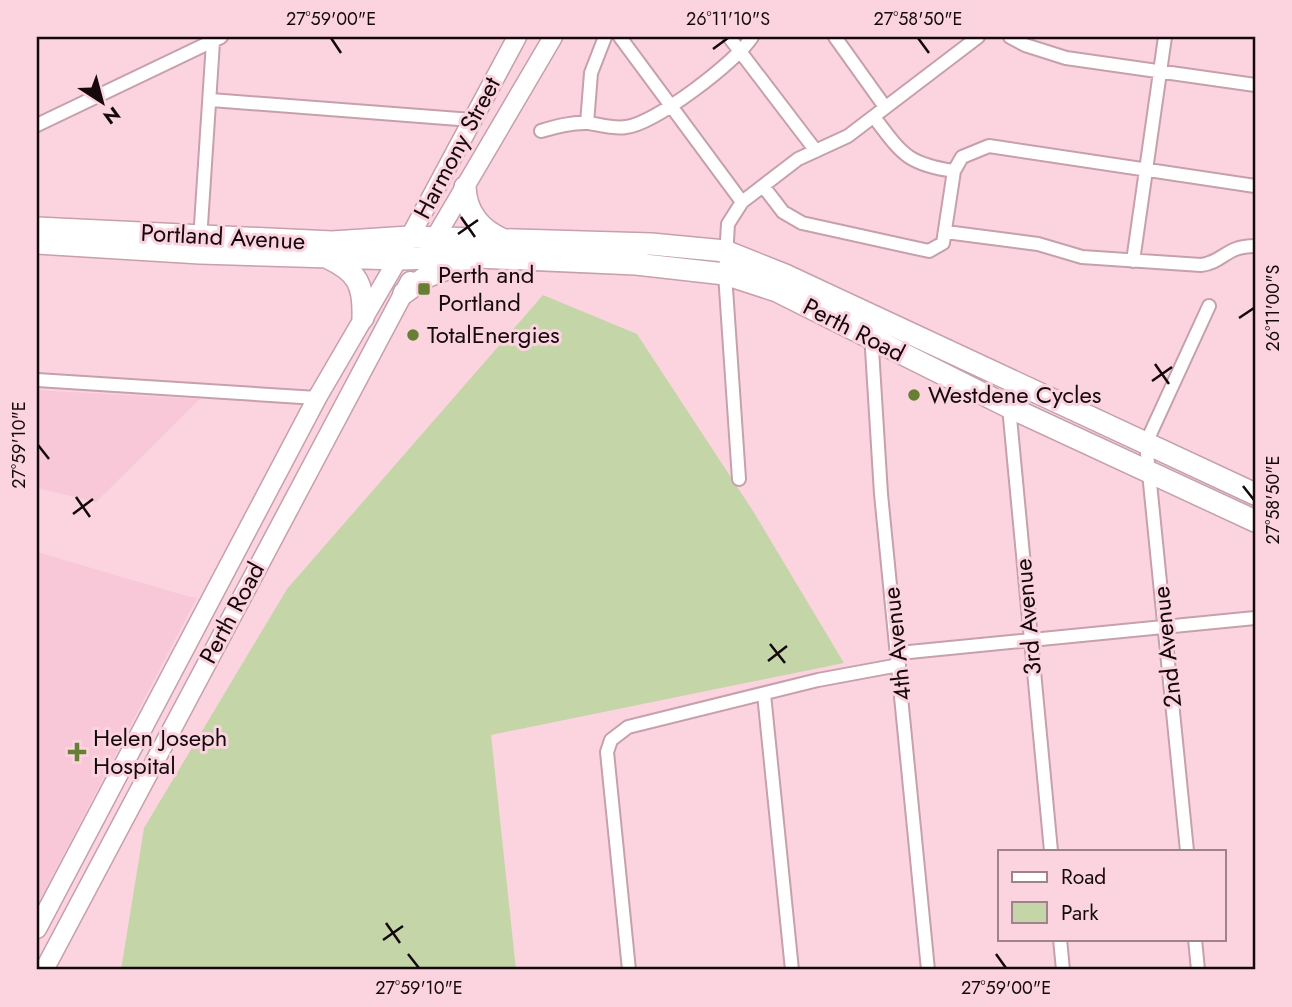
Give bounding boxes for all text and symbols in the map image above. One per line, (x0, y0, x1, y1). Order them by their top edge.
text: 27°59'00"E (286, 6, 376, 32)
text: 26°11'10"S (686, 6, 770, 32)
text: 27°58'50"E (873, 6, 963, 32)
north arrow (66, 66, 136, 136)
street label: Harmony Street (404, 70, 509, 225)
text: N (98, 100, 126, 131)
street label: Portland Avenue (140, 215, 306, 258)
place label: Perth and Portland (438, 257, 534, 320)
text: 26°11'00"S (1260, 264, 1286, 351)
marker: Perth and Portland (416, 281, 432, 297)
street label: Perth Road (797, 289, 911, 370)
place label: TotalEnergies (427, 317, 560, 352)
marker: TotalEnergies (405, 327, 421, 343)
place label: Westdene Cycles (928, 377, 1102, 412)
marker: Westdene Cycles (906, 387, 922, 403)
text: 27°59'10"E (6, 401, 32, 489)
text: 27°58'50"E (1260, 455, 1286, 545)
street label: Perth Road (190, 556, 273, 670)
street label: 3rd Avenue (1005, 557, 1050, 677)
street label: 4th Avenue (873, 585, 920, 703)
street label: 2nd Avenue (1143, 585, 1190, 710)
place label: Helen Joseph Hospital (93, 720, 227, 783)
marker: Helen Joseph Hospital (67, 742, 87, 762)
legend (998, 850, 1226, 940)
text: Road (1061, 862, 1106, 892)
text: Park (1061, 898, 1099, 928)
text: 27°59'10"E (375, 975, 463, 1001)
text: 27°59'00"E (961, 975, 1051, 1001)

